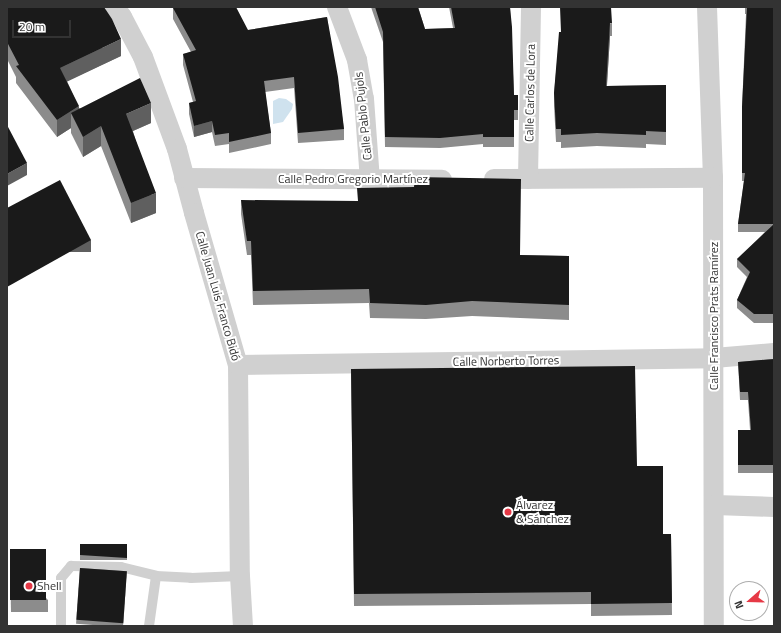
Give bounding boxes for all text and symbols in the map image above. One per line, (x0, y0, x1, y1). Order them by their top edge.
scale bar (14, 12, 73, 38)
text: 20 m (19, 17, 45, 36)
street label: Calle Carlos de Lora (522, 44, 538, 142)
street label: Calle Pablo Pujols (351, 71, 375, 161)
street label: Calle Pedro Gregorio Martínez (278, 172, 428, 186)
street label: Calle Juan Luis Franco Bidó (193, 230, 243, 362)
street label: Calle Francisco Prats Ramírez (707, 242, 721, 390)
street label: Calle Norberto Torres (453, 353, 559, 369)
place label: Álvarez & Sánchez (516, 498, 569, 526)
marker: Álvarez & Sánchez (503, 507, 513, 517)
place label: Shell (37, 579, 62, 593)
marker: Shell (24, 581, 34, 591)
north arrow (729, 581, 769, 621)
text: N (730, 598, 747, 611)

